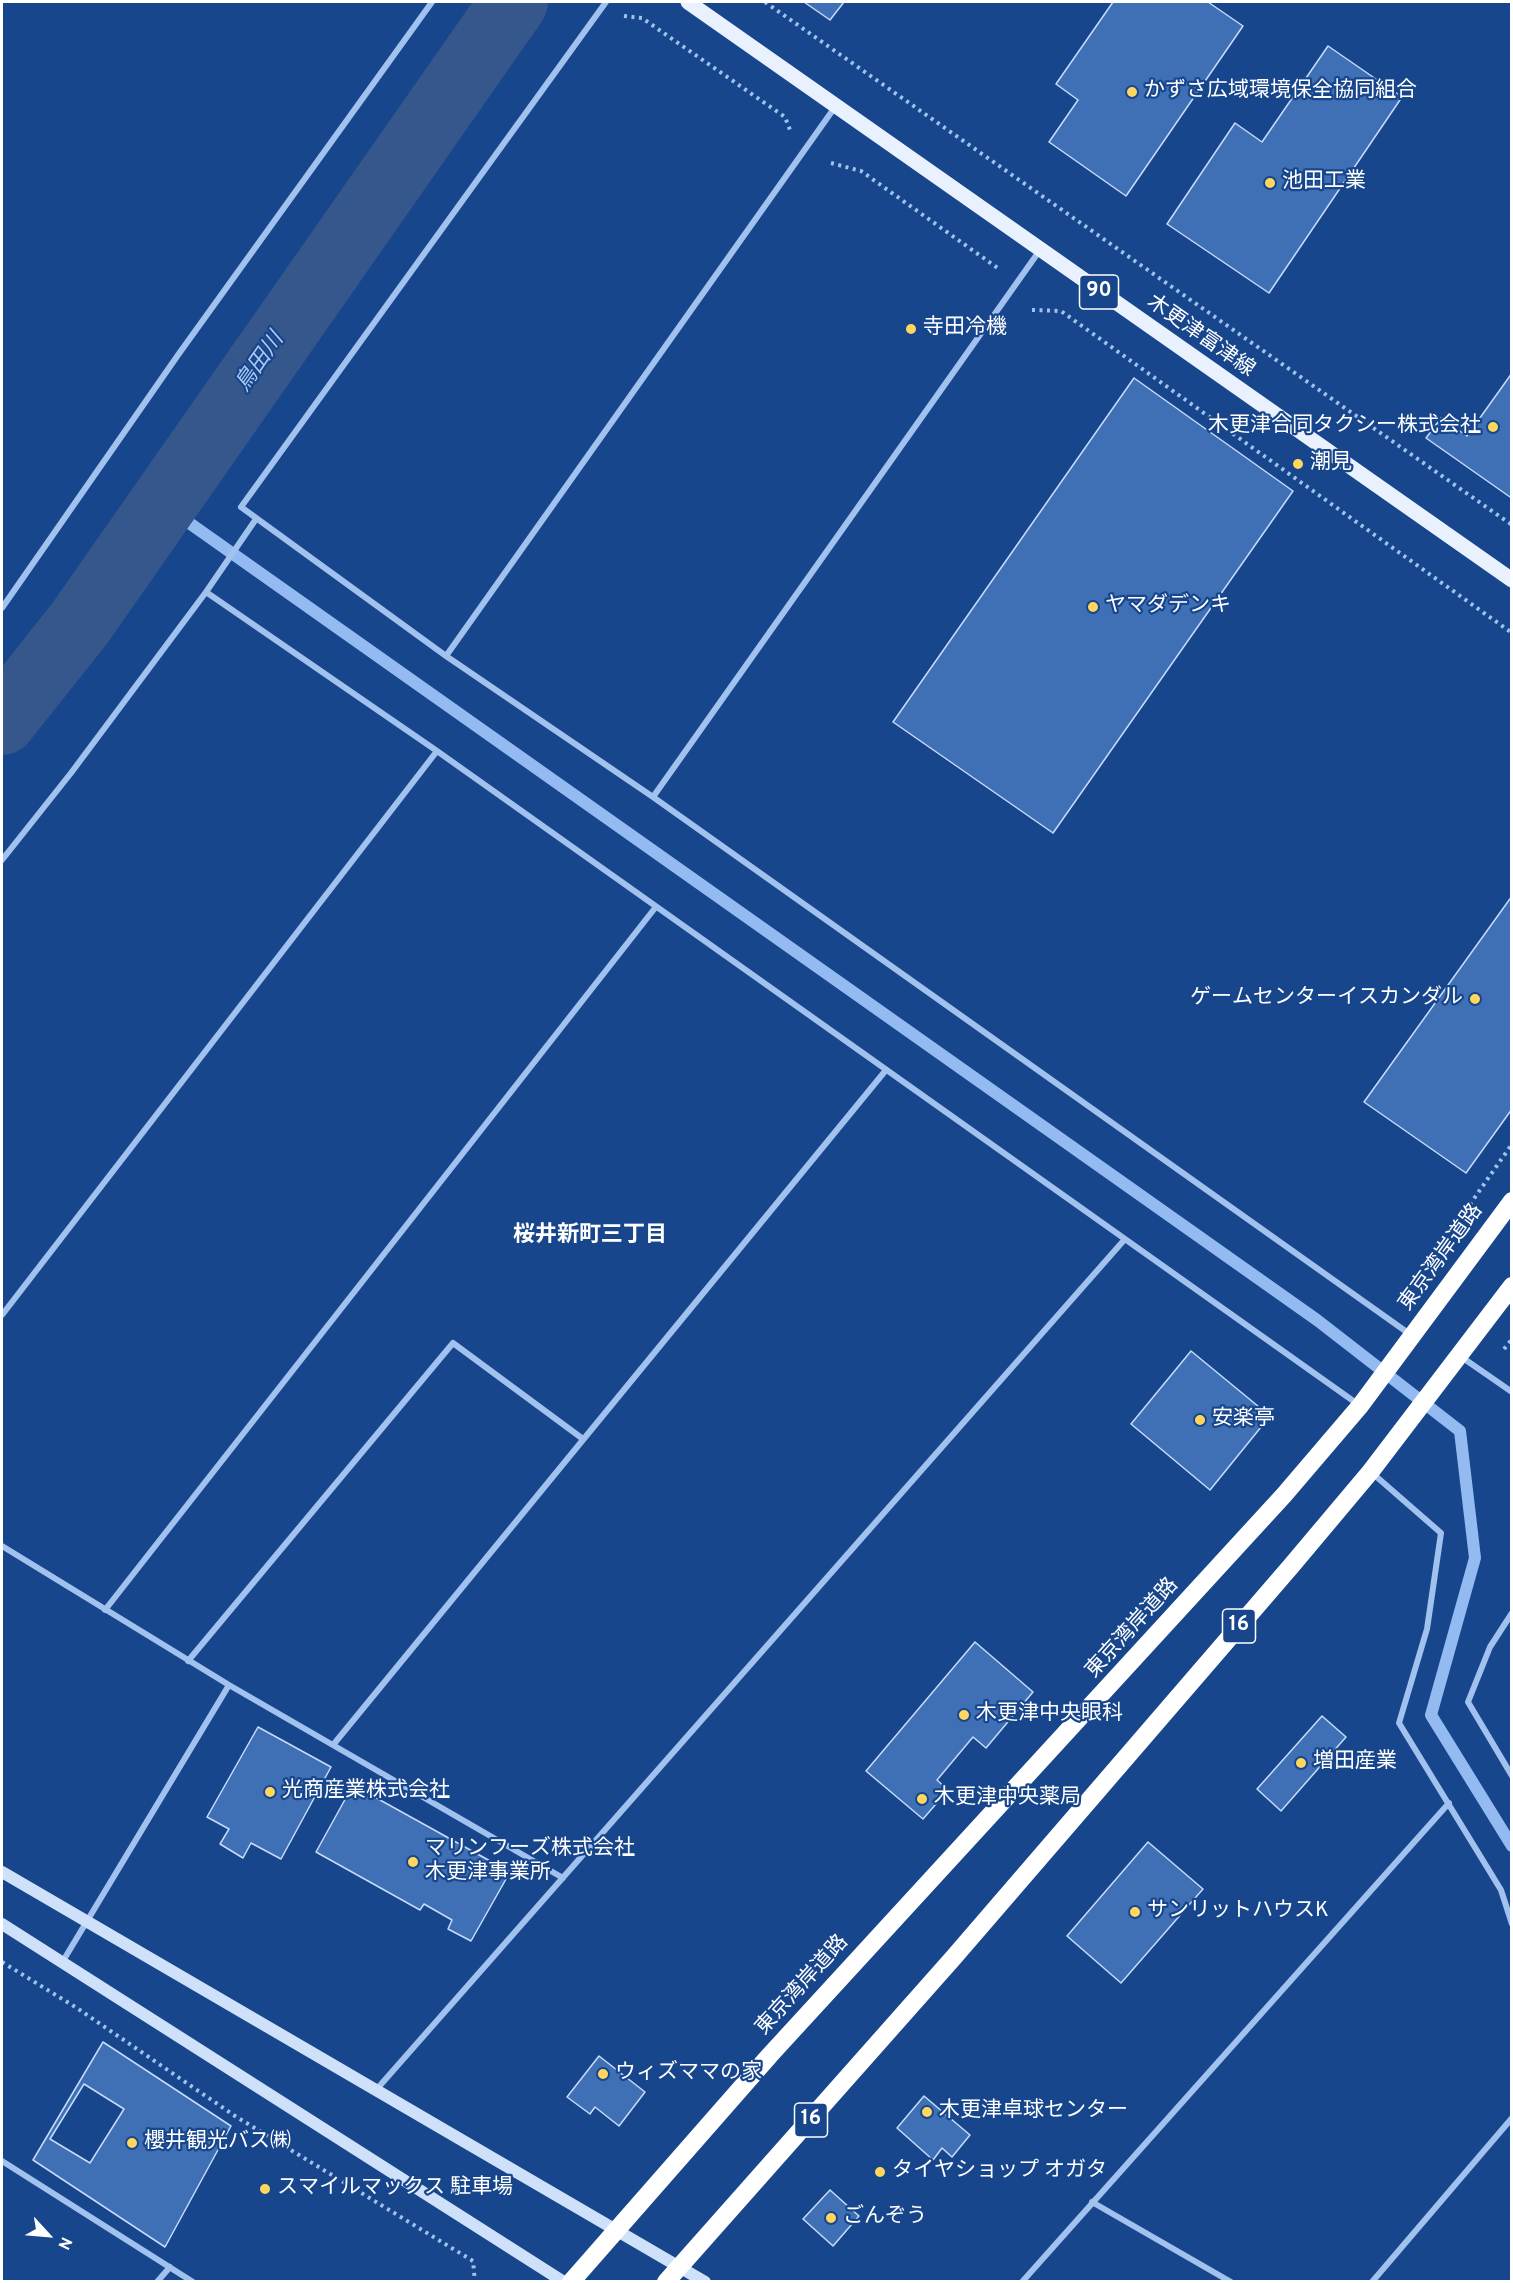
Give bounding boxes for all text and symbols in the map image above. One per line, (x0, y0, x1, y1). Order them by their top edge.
place label: かずさ広域環境保全協同組合 (1144, 79, 1417, 105)
marker: かずさ広域環境保全協同組合 (1125, 85, 1139, 99)
place label: 池田工業 (1282, 170, 1366, 196)
marker: 池田工業 (1263, 176, 1277, 190)
road number: 90 (1080, 275, 1118, 309)
street label: 木更津富津線 (1141, 291, 1259, 383)
place label: 寺田冷機 (923, 316, 1007, 342)
marker: 寺田冷機 (904, 322, 918, 336)
water label: 鳥田川 (231, 328, 291, 398)
place label: 木更津合同タクシー株式会社 (1208, 414, 1481, 440)
marker: 木更津合同タクシー株式会社 (1486, 420, 1500, 434)
place label: 潮見 (1310, 451, 1352, 477)
marker: 潮見 (1291, 457, 1305, 471)
place label: ヤマダデンキ (1105, 594, 1231, 620)
marker: ヤマダデンキ (1086, 600, 1100, 614)
place label: ゲームセンターイスカンダル (1190, 986, 1463, 1012)
marker: ゲームセンターイスカンダル (1468, 992, 1482, 1006)
street label: 東京湾岸道路 (1395, 1200, 1489, 1316)
district label: 桜井新町三丁目 (513, 1224, 667, 1250)
place label: 安楽亭 (1212, 1407, 1275, 1433)
marker: 安楽亭 (1193, 1413, 1207, 1427)
street label: 東京湾岸道路 (1081, 1574, 1185, 1684)
road number: 16 (1222, 1609, 1256, 1643)
place label: 木更津中央眼科 (976, 1702, 1123, 1728)
marker: 木更津中央眼科 (957, 1708, 971, 1722)
place label: 増田産業 (1313, 1750, 1397, 1776)
marker: 増田産業 (1294, 1756, 1308, 1770)
place label: 光商産業株式会社 (282, 1779, 450, 1805)
marker: 光商産業株式会社 (263, 1785, 277, 1799)
place label: 木更津中央薬局 (934, 1786, 1081, 1812)
marker: 木更津中央薬局 (915, 1792, 929, 1806)
place label: マリンフーズ株式会社 木更津事業所 (425, 1837, 635, 1887)
marker: マリンフーズ株式会社 木更津事業所 (406, 1855, 420, 1869)
place label: サンリットハウスK (1147, 1899, 1329, 1925)
marker: サンリットハウスK (1128, 1905, 1142, 1919)
street label: 東京湾岸道路 (751, 1931, 855, 2041)
place label: ウィズママの家 (615, 2061, 762, 2087)
marker: ウィズママの家 (596, 2067, 610, 2081)
place label: 木更津卓球センター (939, 2099, 1128, 2125)
road number: 16 (794, 2103, 828, 2137)
marker: 木更津卓球センター (920, 2105, 934, 2119)
place label: 櫻井観光バス㈱ (144, 2130, 291, 2156)
marker: 櫻井観光バス㈱ (125, 2136, 139, 2150)
place label: タイヤショップ オガタ (892, 2159, 1107, 2185)
marker: タイヤショップ オガタ (873, 2165, 887, 2179)
place label: スマイルマックス 駐車場 (277, 2176, 513, 2202)
marker: スマイルマックス 駐車場 (258, 2182, 272, 2196)
north arrow (18, 2205, 78, 2265)
place label: ごんぞう (843, 2205, 927, 2231)
marker: ごんぞう (824, 2211, 838, 2225)
text: N (53, 2233, 76, 2252)

